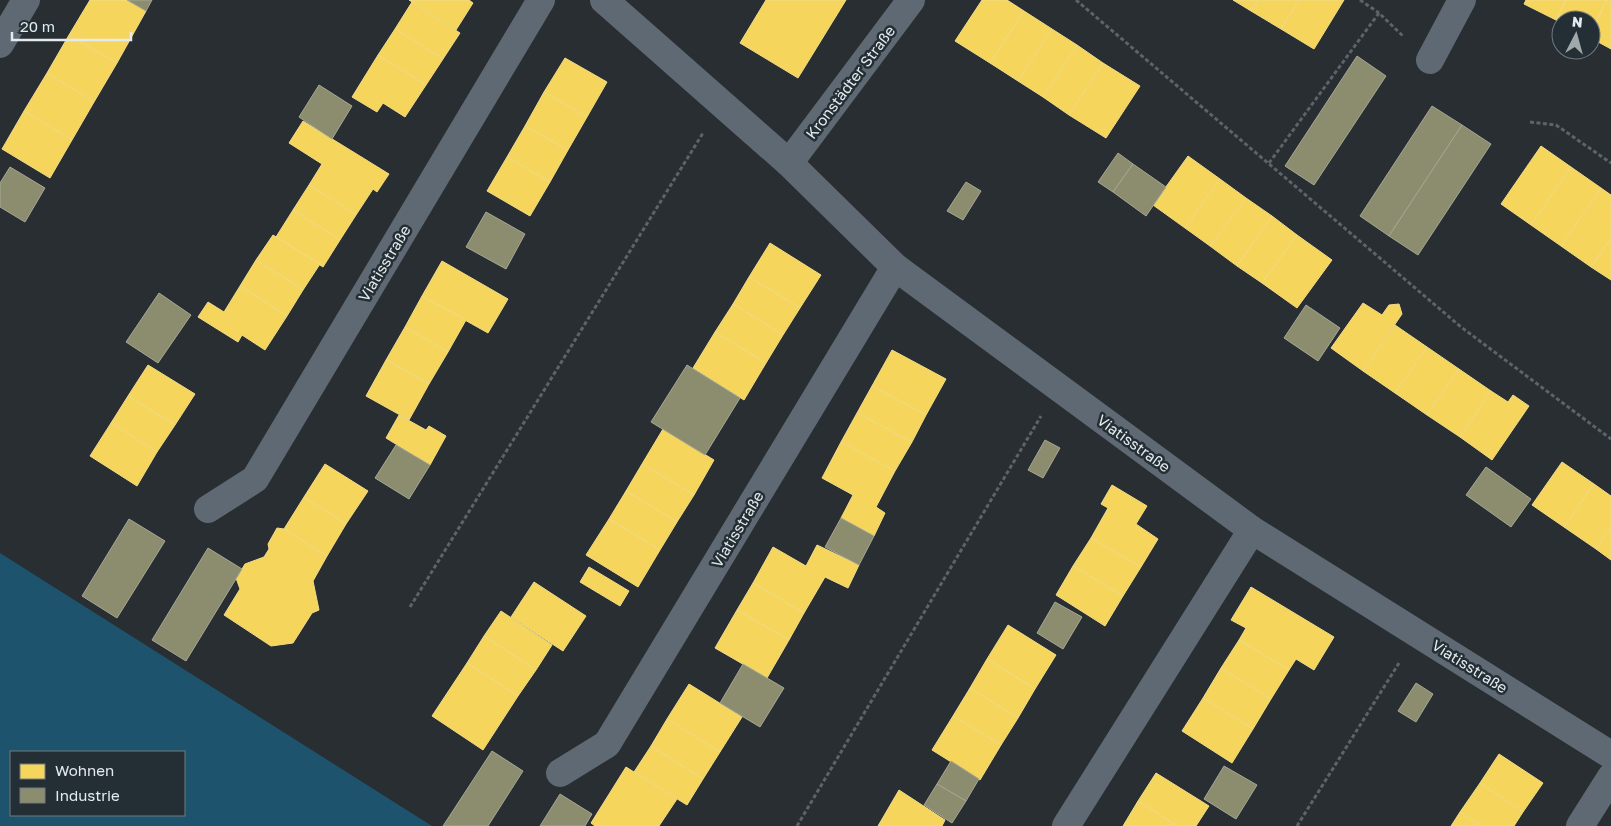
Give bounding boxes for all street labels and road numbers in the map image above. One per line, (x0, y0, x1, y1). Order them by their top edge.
street label: Kronstädter Straße (802, 22, 899, 142)
street label: Viatisstraße (354, 221, 414, 304)
street label: Viatisstraße (1094, 410, 1174, 476)
street label: Viatisstraße (707, 487, 767, 570)
street label: Viatisstraße (1429, 636, 1511, 697)

